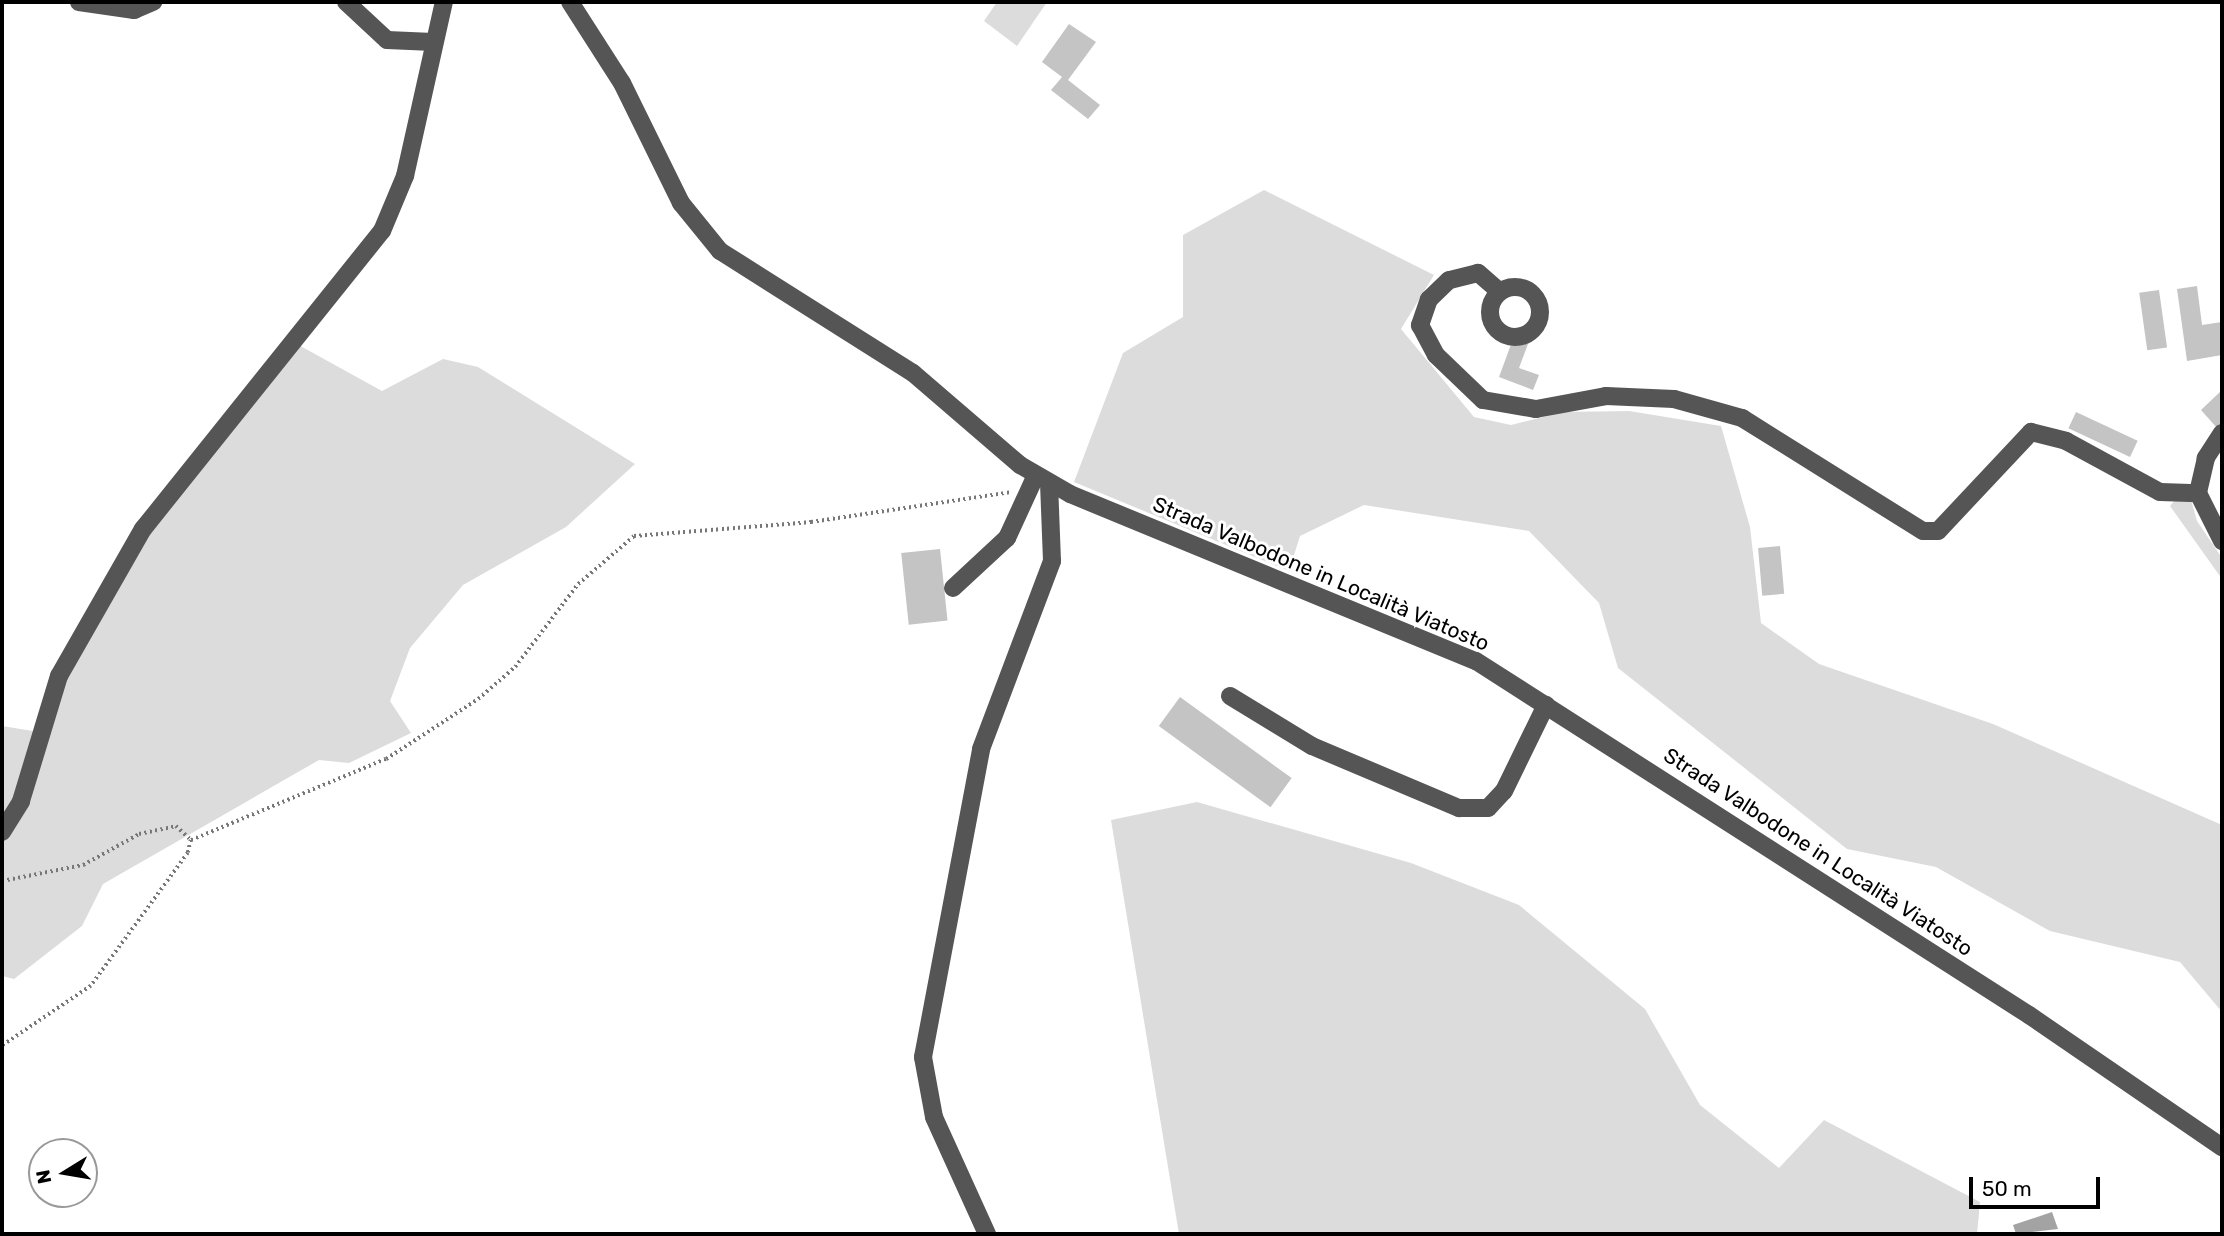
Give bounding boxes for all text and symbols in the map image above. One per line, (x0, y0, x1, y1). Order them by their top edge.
street label: Strada Valbodone in Località Viatosto (1148, 491, 1494, 657)
street label: Strada Valbodone in Località Viatosto (1658, 742, 1978, 962)
north arrow (28, 1138, 98, 1208)
scale bar (1972, 1162, 2103, 1206)
text: N (31, 1168, 56, 1186)
text: 50 m (1982, 1176, 2032, 1201)

